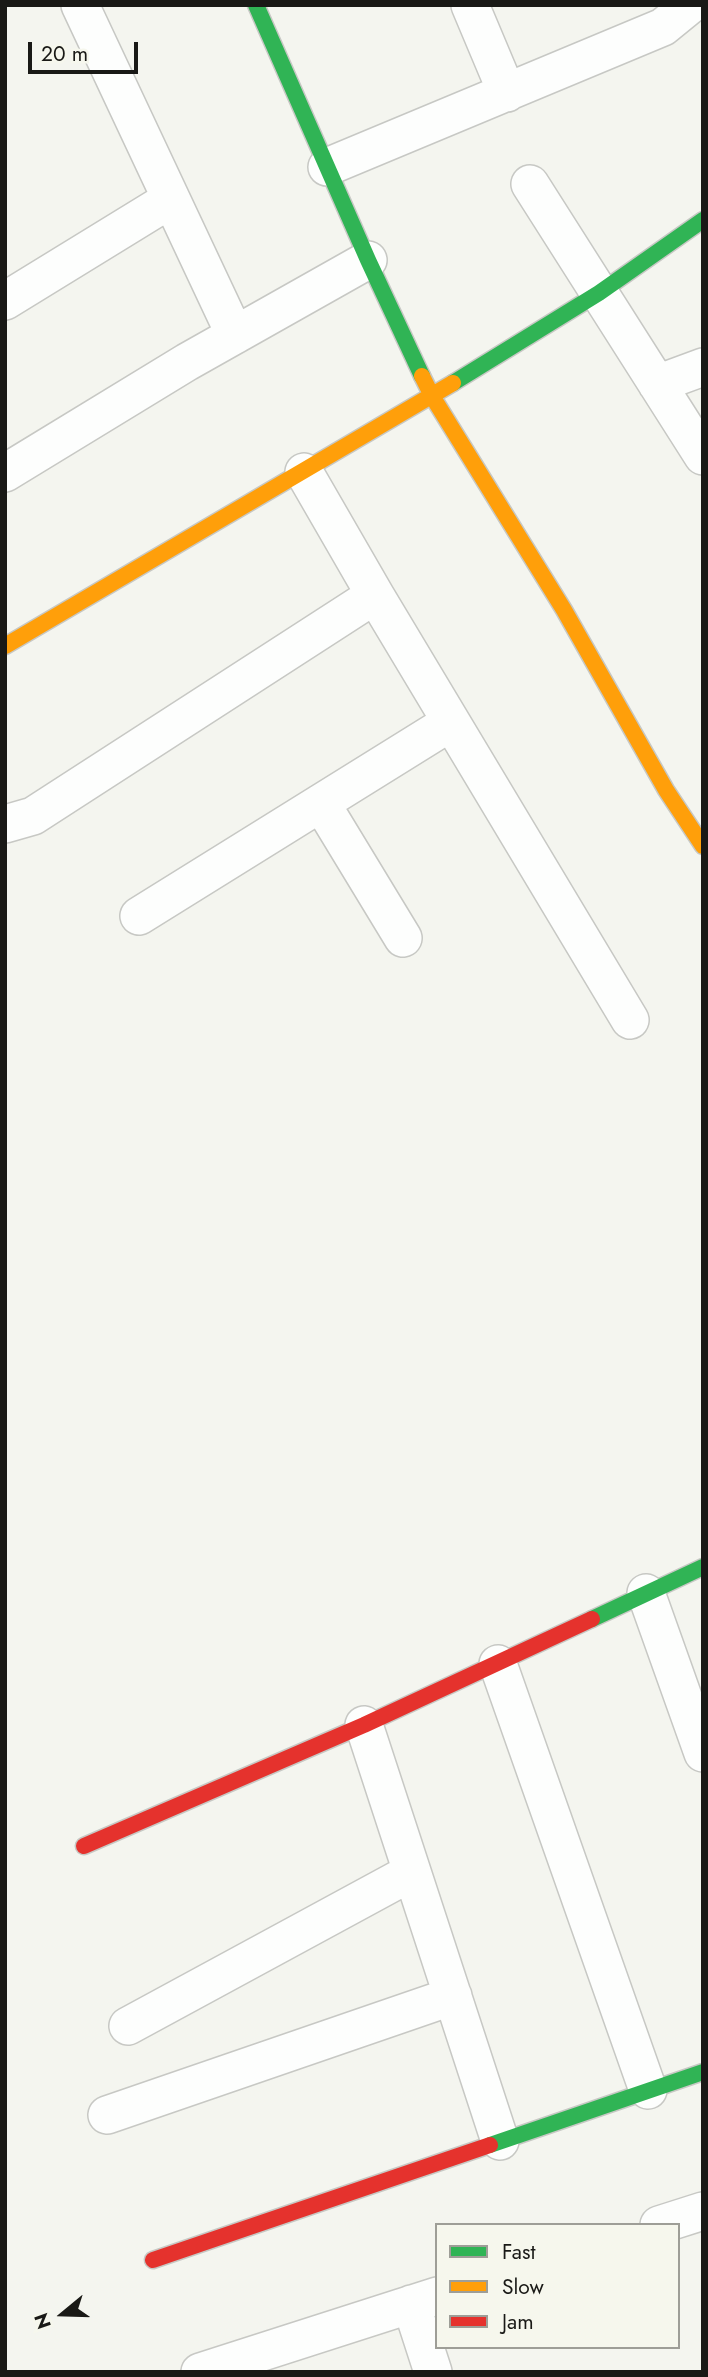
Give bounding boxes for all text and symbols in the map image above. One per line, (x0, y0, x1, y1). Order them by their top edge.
scale bar (32, 28, 142, 72)
text: 20 m (41, 39, 88, 69)
legend (435, 2223, 680, 2349)
text: Fast (502, 2237, 535, 2267)
text: Slow (502, 2272, 544, 2302)
north arrow (28, 2279, 98, 2349)
text: Jam (502, 2307, 534, 2337)
text: N (27, 2309, 58, 2333)

